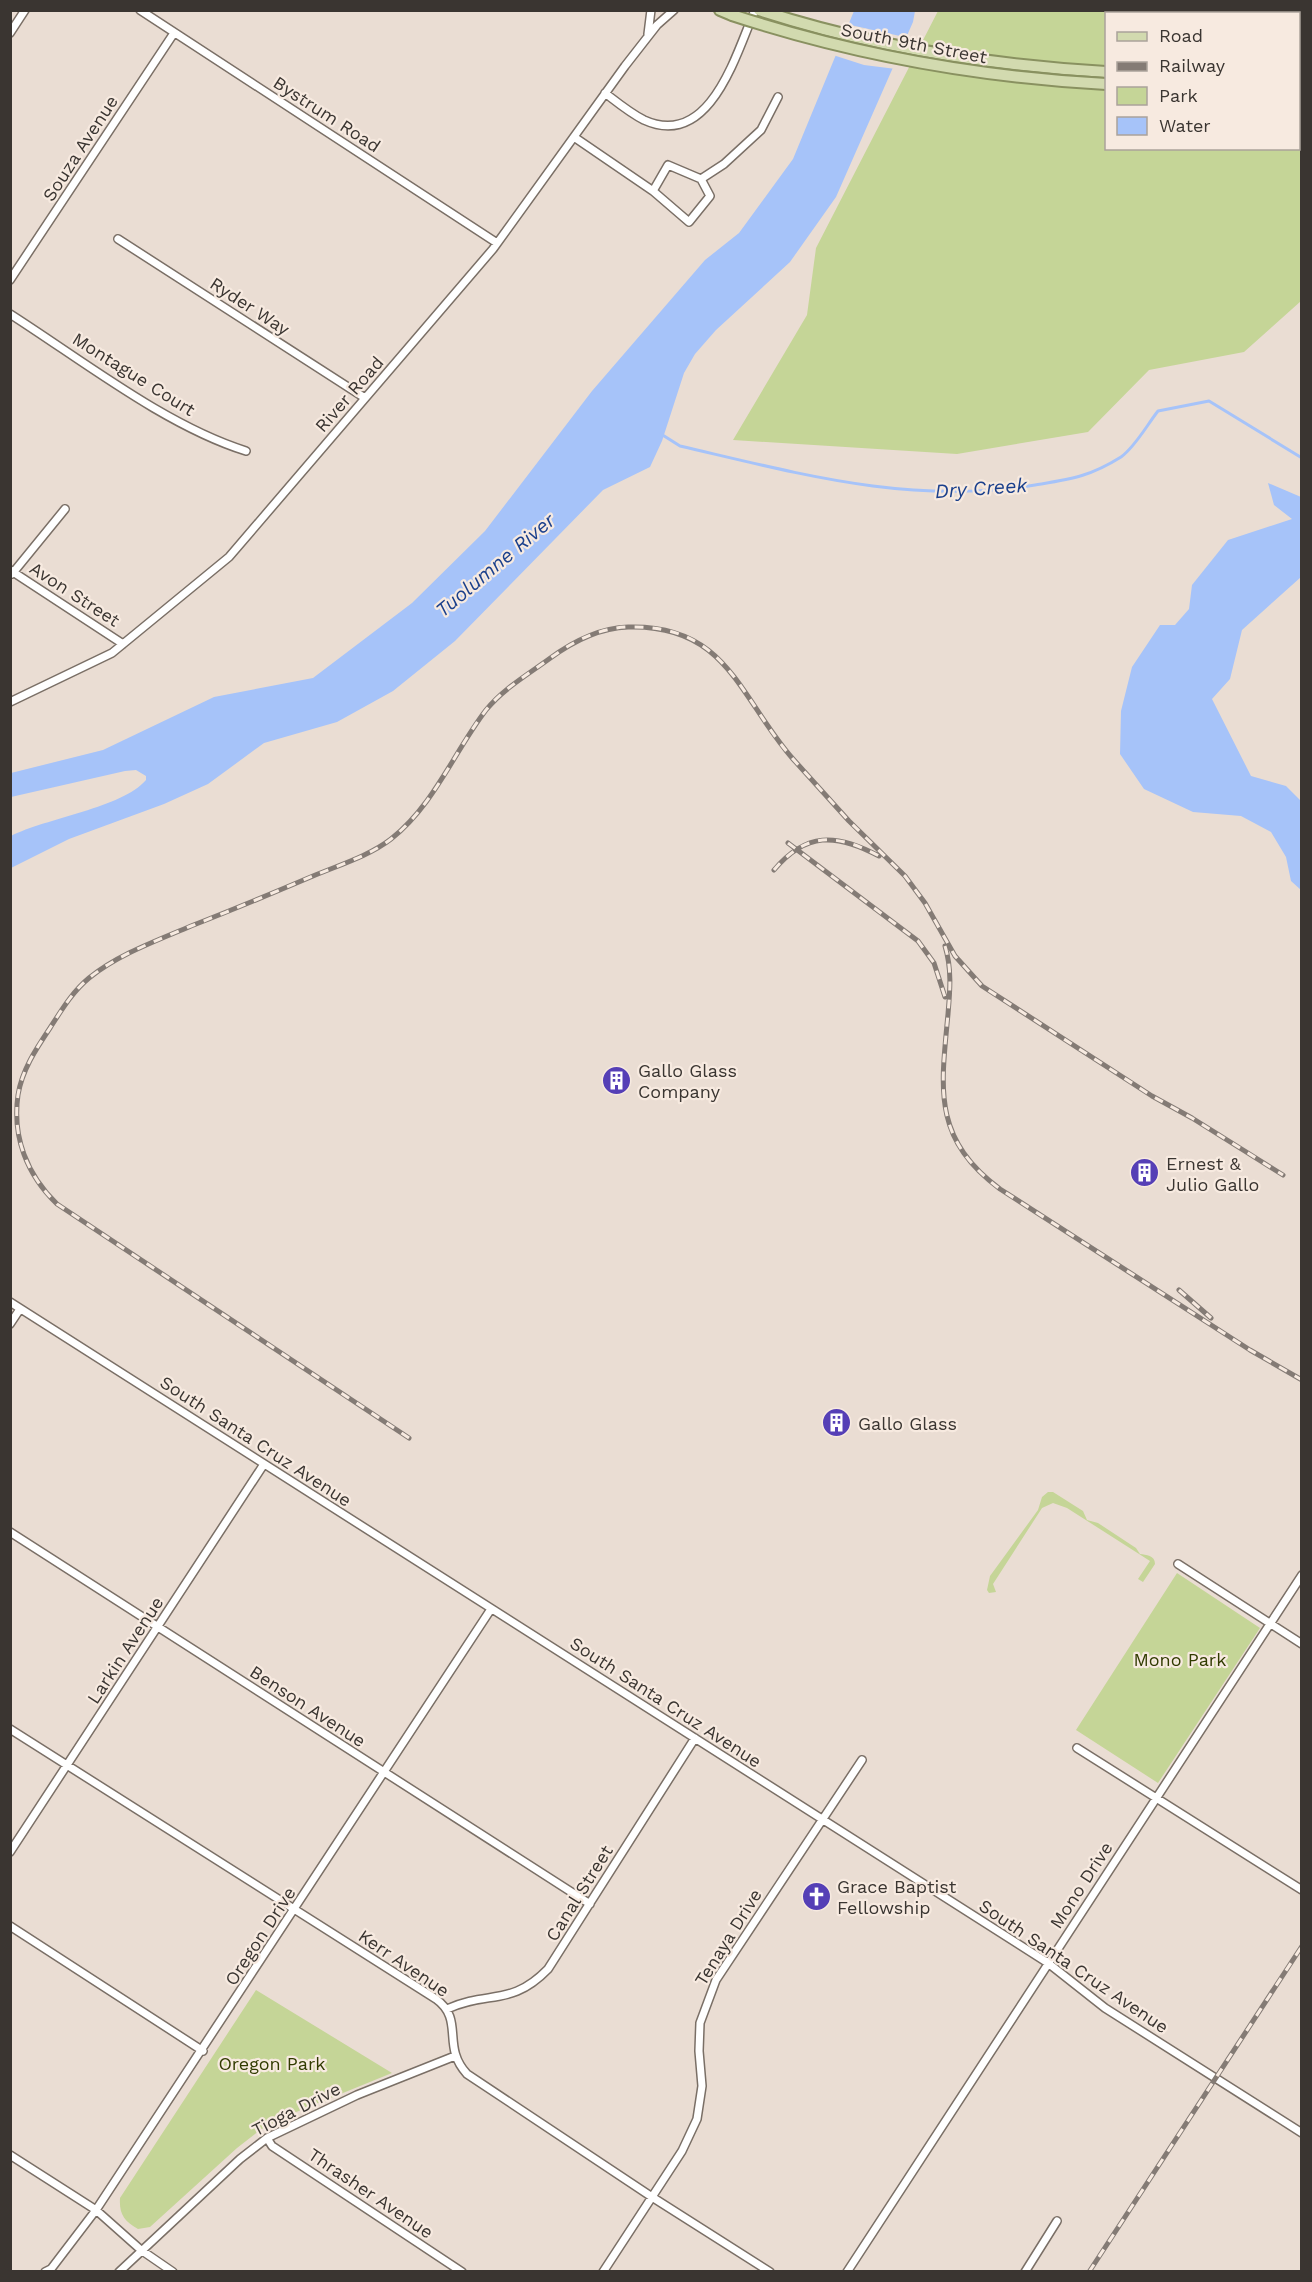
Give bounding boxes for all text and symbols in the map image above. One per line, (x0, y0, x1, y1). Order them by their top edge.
legend (1105, 12, 1300, 150)
street label: South 9th Street (839, 19, 989, 68)
text: Road (1159, 25, 1203, 46)
text: Railway (1159, 55, 1226, 76)
street label: Bystrum Road (269, 72, 385, 156)
text: Park (1159, 85, 1198, 106)
street label: Souza Avenue (38, 91, 122, 205)
text: Water (1159, 115, 1211, 136)
street label: Ryder Way (206, 273, 294, 340)
street label: Montague Court (69, 328, 200, 420)
street label: River Road (310, 352, 388, 436)
water label: Dry Creek (934, 473, 1029, 503)
water label: Tuolumne River (430, 507, 561, 622)
street label: Avon Street (26, 557, 124, 631)
place label: Gallo Glass Company (638, 1060, 737, 1102)
building icon: Gallo Glass Company (601, 1064, 633, 1096)
place label: Ernest & Julio Gallo (1166, 1153, 1259, 1195)
building icon: Ernest & Julio Gallo (1129, 1157, 1161, 1189)
street label: South Santa Cruz Avenue (156, 1371, 356, 1511)
building icon: Gallo Glass (821, 1407, 853, 1439)
place label: Gallo Glass (858, 1413, 957, 1434)
street label: Larkin Avenue (83, 1592, 167, 1708)
street label: South Santa Cruz Avenue (566, 1632, 766, 1772)
park label: Mono Park (1134, 1649, 1226, 1670)
street label: Benson Avenue (246, 1661, 370, 1751)
street label: Mono Drive (1045, 1838, 1117, 1932)
street label: Canal Street (541, 1841, 617, 1945)
place label: Grace Baptist Fellowship (837, 1876, 957, 1918)
church icon: Grace Baptist Fellowship (800, 1880, 832, 1912)
street label: Oregon Drive (220, 1883, 300, 1989)
street label: Tenaya Drive (690, 1885, 766, 1989)
street label: South Santa Cruz Avenue (975, 1895, 1173, 2037)
street label: Kerr Avenue (355, 1925, 453, 2001)
park label: Oregon Park (218, 2053, 326, 2074)
street label: Tioga Drive (248, 2078, 344, 2140)
street label: Thrasher Avenue (305, 2143, 437, 2243)

